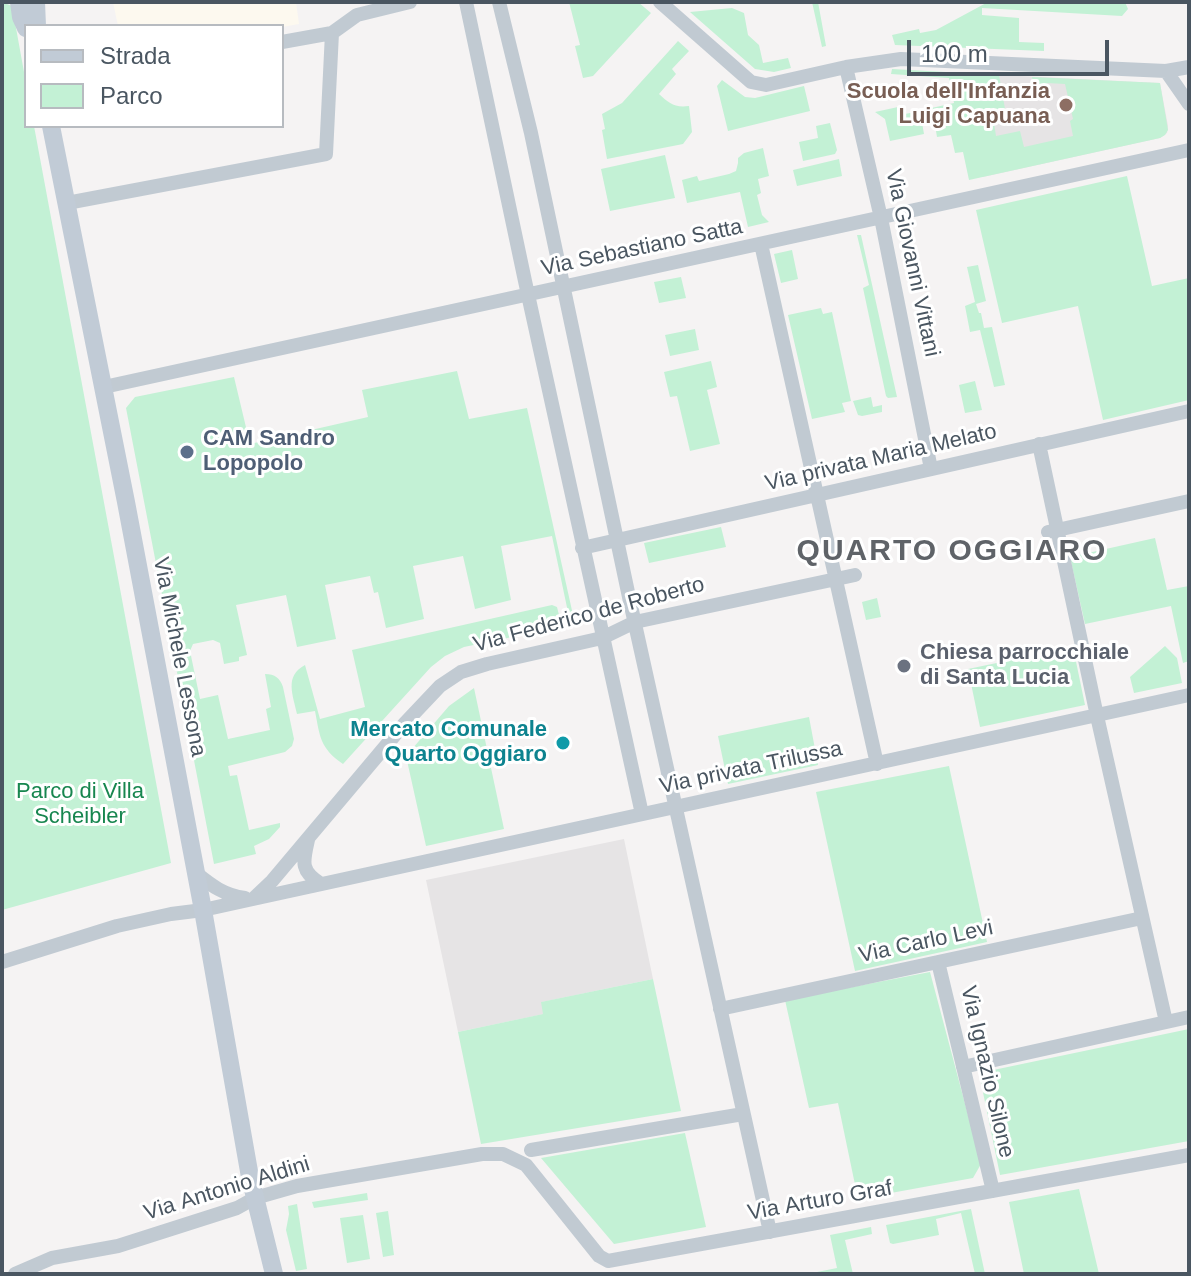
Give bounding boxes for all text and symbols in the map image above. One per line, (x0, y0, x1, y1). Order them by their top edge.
legend (24, 24, 284, 128)
scale bar (911, 24, 1113, 74)
text: 100 m (921, 40, 988, 67)
text: Strada (100, 42, 171, 69)
place label: Scuola dell'Infanzia Luigi Capuana (847, 79, 1050, 130)
text: Parco (100, 82, 163, 109)
marker: Scuola dell'Infanzia Luigi Capuana (1057, 96, 1075, 114)
street label: Via Giovanni Vittani (879, 167, 945, 359)
street label: Via Sebastiano Satta (539, 214, 745, 282)
street label: Via privata Maria Melato (763, 419, 999, 497)
place label: CAM Sandro Lopopolo (203, 426, 335, 478)
marker: CAM Sandro Lopopolo (178, 443, 196, 461)
district label: QUARTO OGGIARO (797, 534, 1107, 570)
street label: Via Michele Lessona (147, 555, 211, 759)
street label: Via Federico de Roberto (471, 571, 707, 659)
place label: Chiesa parrocchiale di Santa Lucia (920, 640, 1129, 692)
marker: Chiesa parrocchiale di Santa Lucia (895, 657, 913, 675)
place label: Mercato Comunale Quarto Oggiaro (350, 717, 547, 768)
marker: Mercato Comunale Quarto Oggiaro (554, 734, 572, 752)
street label: Via privata Trilussa (657, 736, 845, 800)
park label: Parco di Villa Scheibler (16, 779, 144, 830)
street label: Via Carlo Levi (856, 915, 996, 969)
street label: Via Ignazio Silone (954, 983, 1020, 1161)
street label: Via Antonio Aldini (141, 1151, 313, 1227)
street label: Via Arturo Graf (746, 1175, 894, 1227)

